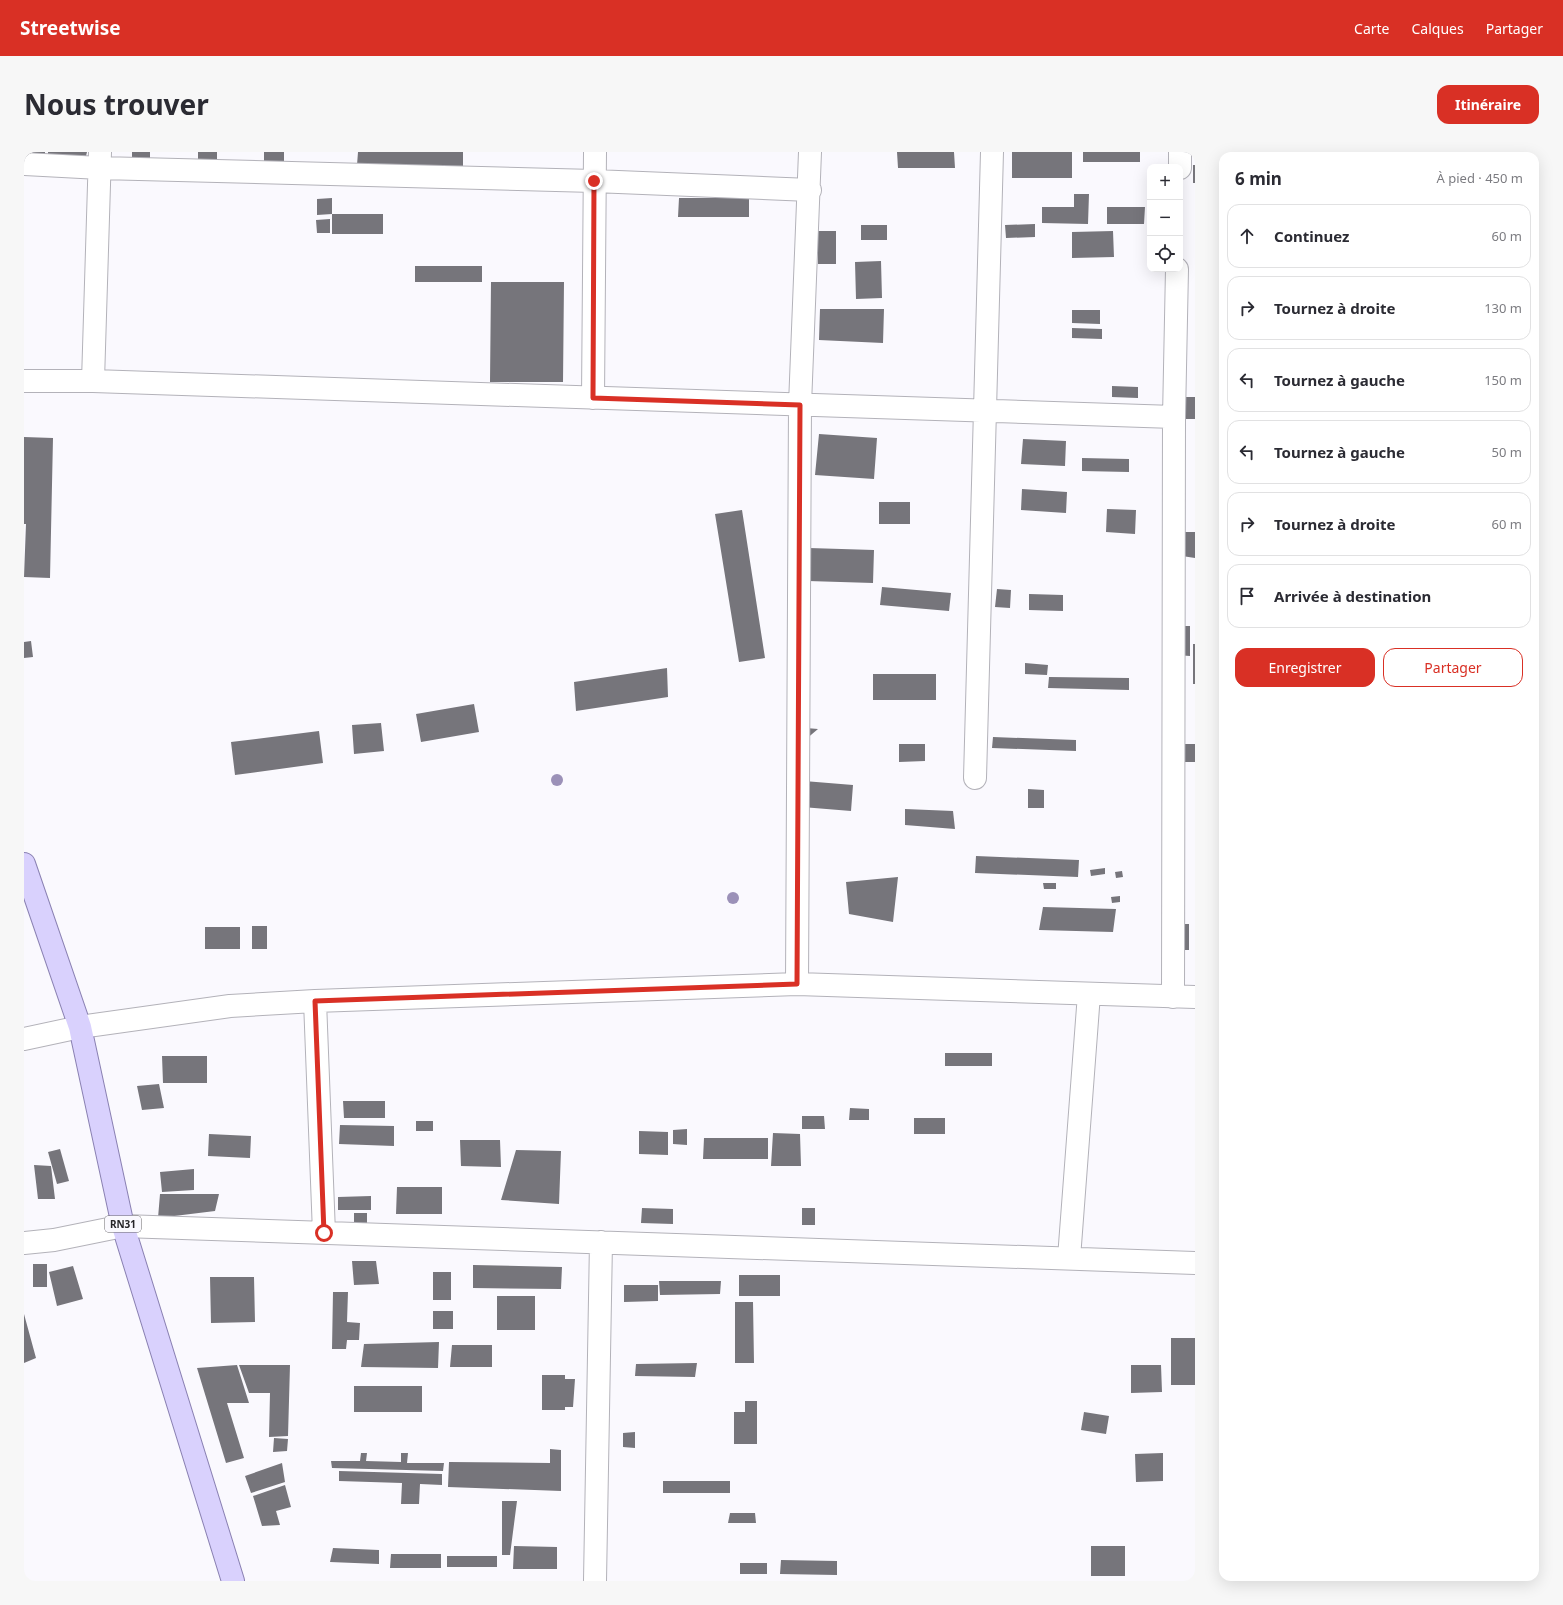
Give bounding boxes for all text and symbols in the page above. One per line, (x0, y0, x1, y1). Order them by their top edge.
text: Streetwise (20, 15, 121, 41)
text: Carte (1354, 19, 1390, 38)
text: Calques (1412, 19, 1464, 38)
text: Partager (1486, 19, 1543, 38)
text: Nous trouver (24, 85, 209, 123)
button: Itinéraire (1437, 85, 1539, 124)
map controls (1147, 164, 1183, 272)
button: + (1147, 164, 1183, 200)
text: 6 min (1235, 167, 1282, 190)
text: À pied · 450 m (1437, 169, 1523, 187)
route end (585, 172, 603, 190)
button: − (1147, 200, 1183, 236)
icon: ahead (1236, 225, 1258, 247)
text: Continuez (1274, 226, 1349, 246)
text: 60 m (1492, 227, 1522, 245)
button: locate (1147, 236, 1183, 272)
icon: right (1236, 297, 1258, 319)
text: Tournez à droite (1274, 298, 1395, 318)
text: 130 m (1484, 299, 1522, 317)
icon: left (1236, 369, 1258, 391)
text: Tournez à gauche (1274, 370, 1405, 390)
text: 150 m (1484, 371, 1522, 389)
icon: left (1236, 441, 1258, 463)
text: Tournez à gauche (1274, 442, 1405, 462)
text: 50 m (1492, 443, 1522, 461)
icon: right (1236, 513, 1258, 535)
text: Tournez à droite (1274, 514, 1395, 534)
text: 60 m (1492, 515, 1522, 533)
icon: arrive (1236, 585, 1258, 607)
text: Arrivée à destination (1274, 586, 1431, 606)
button: Enregistrer (1235, 648, 1375, 687)
button: Partager (1383, 648, 1523, 687)
road number: RN31 (105, 1216, 141, 1232)
route start (315, 1224, 333, 1242)

